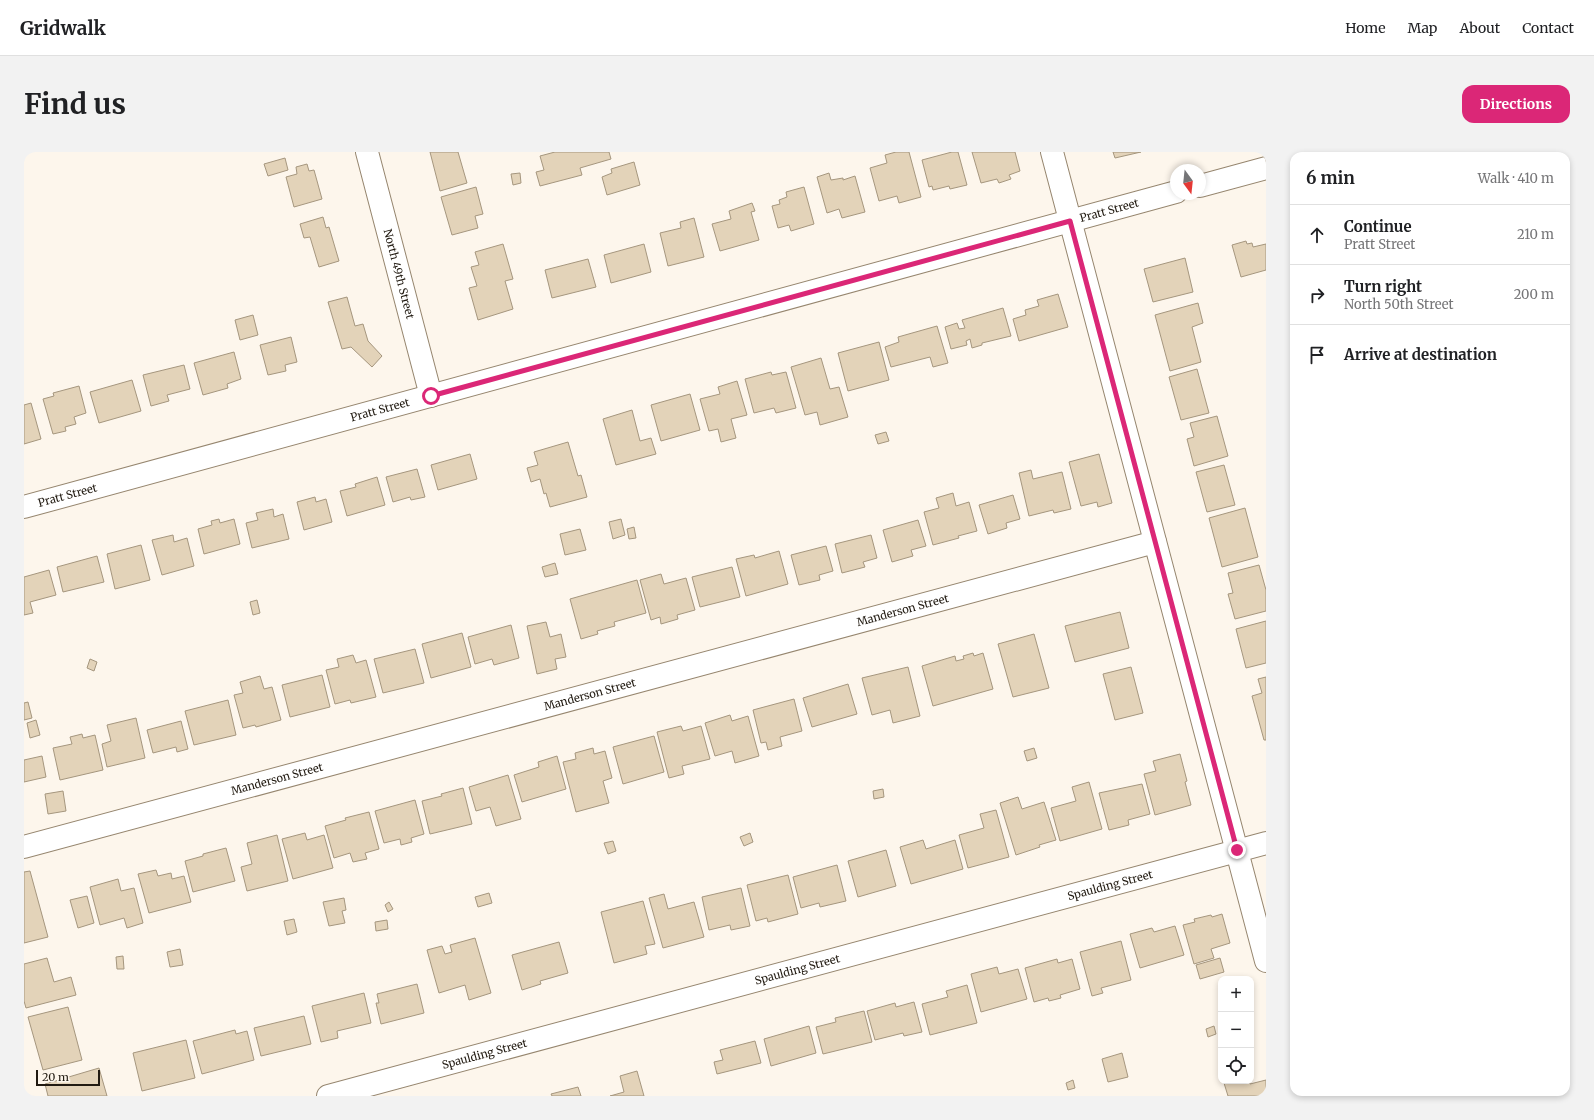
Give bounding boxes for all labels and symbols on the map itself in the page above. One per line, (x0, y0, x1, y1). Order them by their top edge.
north arrow (1170, 164, 1206, 200)
street label: Pratt Street (1078, 195, 1141, 225)
street label: North 49th Street (380, 227, 418, 321)
route start (422, 387, 440, 405)
street label: Pratt Street (349, 395, 412, 424)
street label: Pratt Street (36, 480, 99, 510)
street label: Manderson Street (855, 591, 951, 629)
street label: Manderson Street (542, 675, 638, 714)
street label: Manderson Street (229, 760, 325, 798)
route end (1228, 841, 1246, 859)
street label: Spaulding Street (1066, 867, 1155, 903)
street label: Spaulding Street (753, 951, 842, 988)
street label: Spaulding Street (440, 1035, 529, 1072)
scale bar (36, 1068, 100, 1087)

